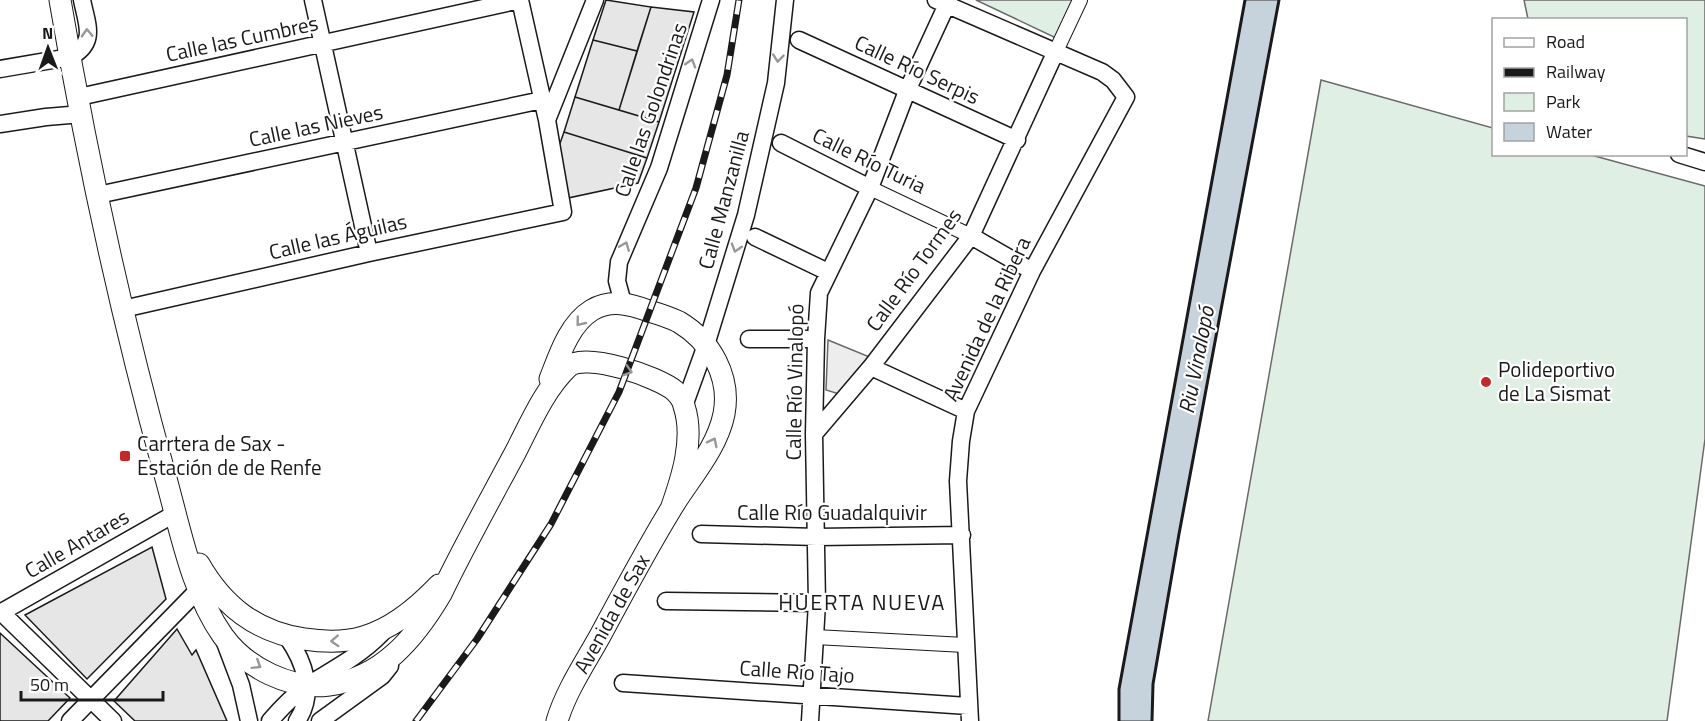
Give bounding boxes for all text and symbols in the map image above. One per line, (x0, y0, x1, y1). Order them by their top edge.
street label: Calle las Cumbres (163, 6, 321, 70)
north arrow (18, 18, 78, 78)
street label: Calle las Golondrinas (605, 18, 695, 201)
legend (1492, 18, 1687, 156)
text: N (42, 21, 53, 45)
street label: Calle Río Serpis (850, 26, 985, 112)
one-way arrow (80, 28, 93, 37)
text: Road (1546, 28, 1585, 55)
one-way arrow (773, 54, 785, 63)
one-way arrow (684, 58, 697, 69)
text: Railway (1546, 58, 1606, 85)
text: Park (1546, 88, 1581, 115)
street label: Calle las Nieves (246, 95, 386, 155)
text: Water (1546, 118, 1592, 145)
street label: Calle Río Turia (807, 119, 932, 202)
street label: Calle Manzanilla (689, 126, 757, 273)
street label: Calle Río Tormes (857, 201, 969, 338)
street label: Calle las Águilas (266, 205, 410, 267)
street label: Avenida de la Ribera (934, 231, 1038, 406)
one-way arrow (618, 242, 630, 253)
one-way arrow (731, 242, 743, 253)
water label: Riu Vinalopó (1169, 302, 1223, 417)
street label: Calle Río Vinalopó (777, 303, 811, 461)
one-way arrow (576, 315, 587, 326)
place label: Polideportivo de La Sismat (1498, 353, 1615, 409)
one-way arrow (622, 364, 633, 376)
marker: Polideportivo de La Sismat (1479, 375, 1493, 389)
place label: Carrtera de Sax - Estación de de Renfe (137, 427, 322, 483)
one-way arrow (706, 437, 718, 448)
marker: Carrtera de Sax - Estación de de Renfe (118, 449, 132, 463)
street label: Calle Río Guadalquivir (737, 496, 927, 528)
street label: Calle Antares (18, 500, 135, 586)
street label: Avenida de Sax (565, 547, 657, 679)
district label: HUERTA NUEVA (778, 585, 946, 619)
one-way arrow (330, 635, 339, 648)
street label: Calle Río Tajo (738, 651, 856, 691)
one-way arrow (251, 658, 261, 670)
scale bar (21, 664, 164, 702)
text: 50 m (30, 671, 69, 698)

